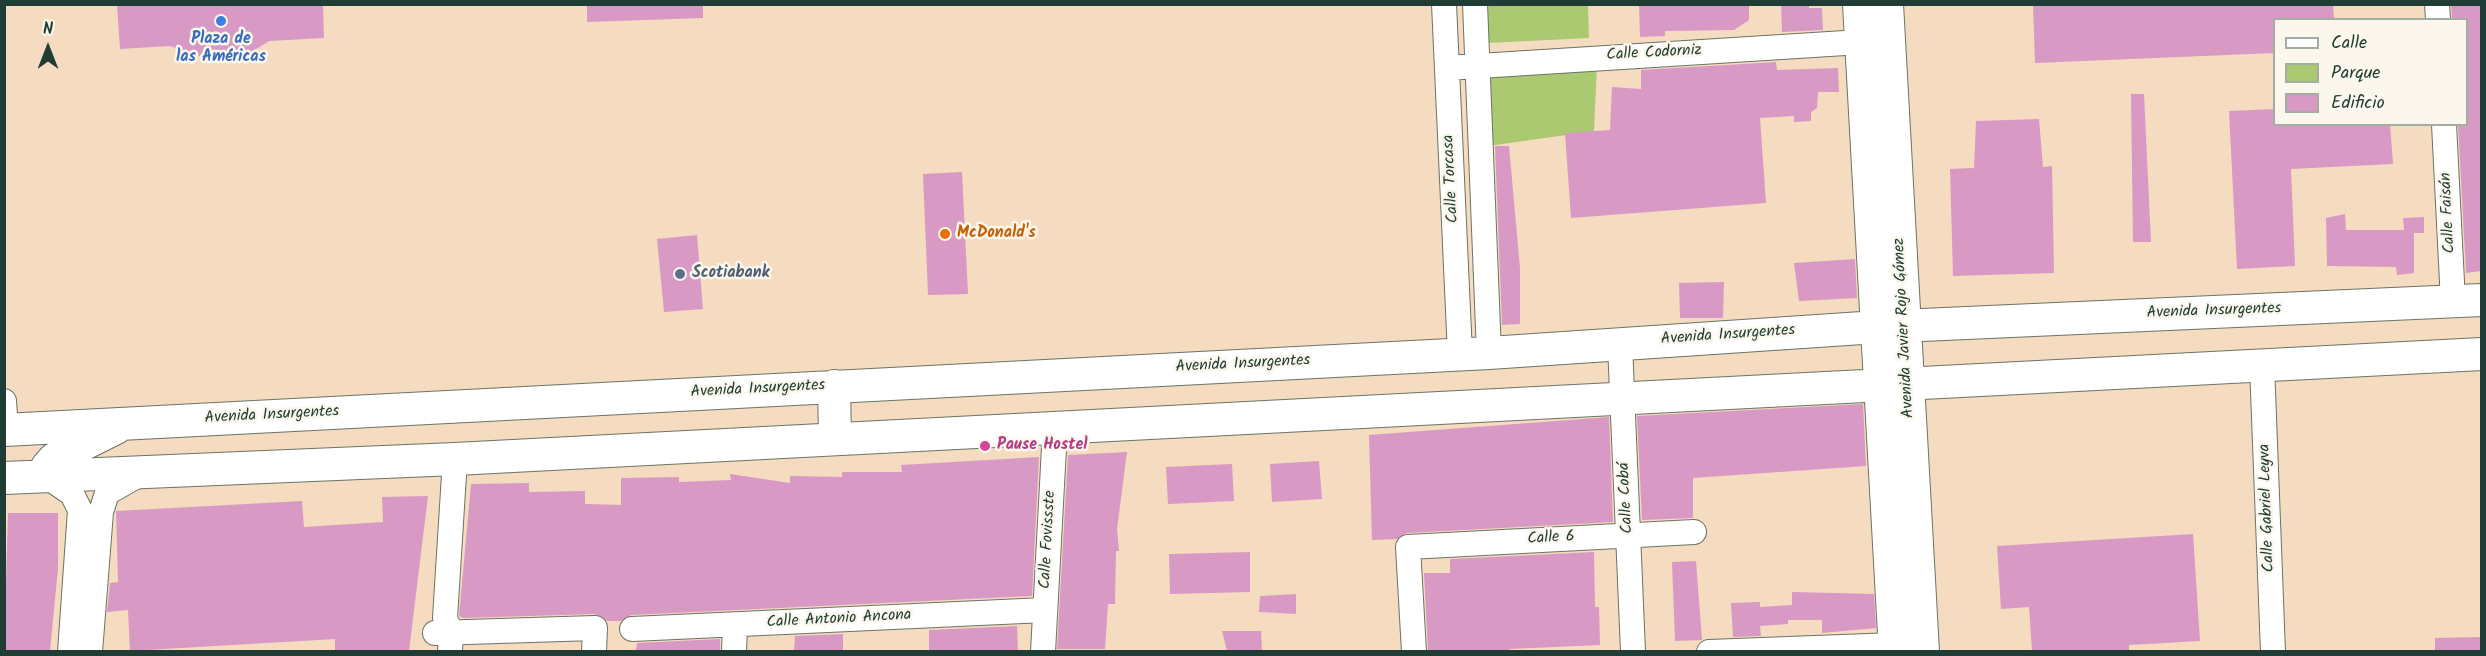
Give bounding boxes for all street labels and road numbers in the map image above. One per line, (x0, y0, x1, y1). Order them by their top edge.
street label: Calle Codorniz (1606, 42, 1702, 66)
street label: Calle Torcasa (1440, 134, 1464, 224)
street label: Calle Faisán (2437, 172, 2461, 254)
street label: Avenida Javier Rojo Gómez (1891, 237, 1919, 419)
street label: Avenida Insurgentes (2146, 300, 2282, 324)
street label: Avenida Insurgentes (1660, 322, 1796, 350)
street label: Avenida Insurgentes (1175, 352, 1311, 378)
street label: Avenida Insurgentes (690, 377, 826, 403)
street label: Avenida Insurgentes (204, 403, 340, 429)
street label: Calle Gabriel Leyva (2256, 443, 2280, 573)
street label: Calle Cobá (1616, 462, 1638, 534)
street label: Calle Fovissste (1037, 490, 1061, 590)
street label: Calle 6 (1527, 528, 1575, 550)
street label: Calle Antonio Ancona (766, 607, 912, 633)

